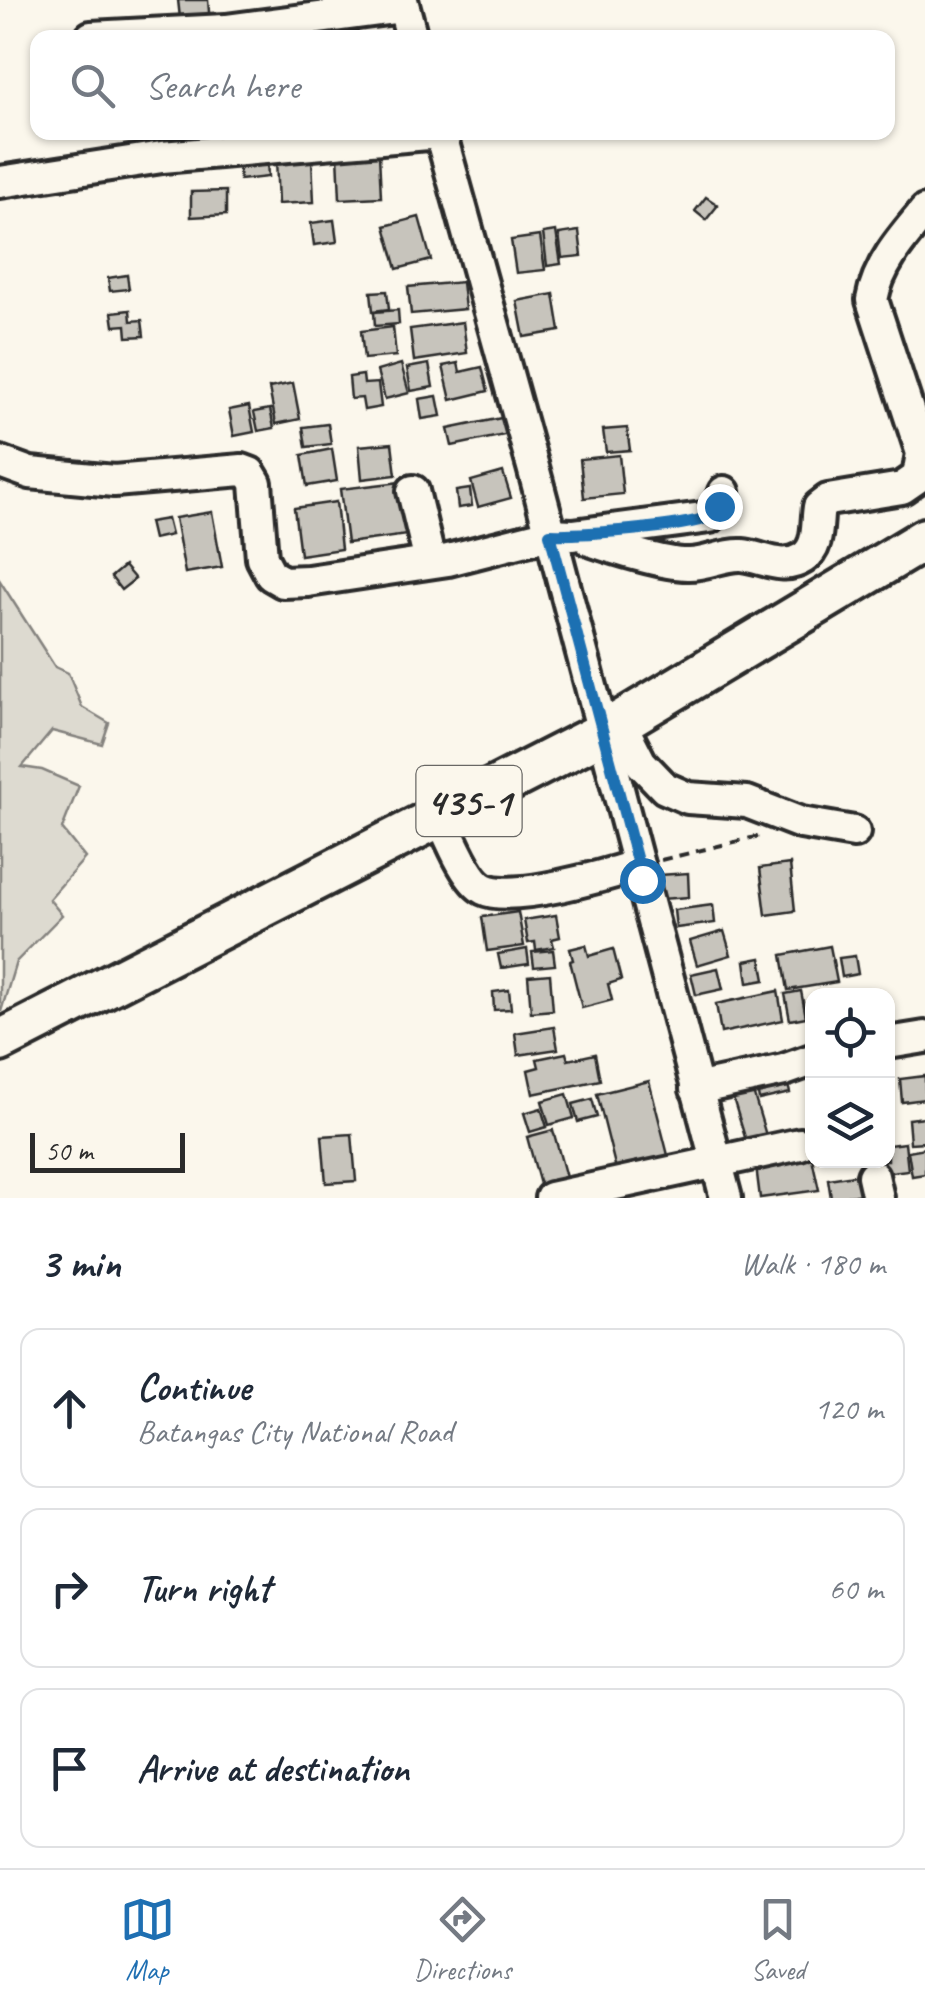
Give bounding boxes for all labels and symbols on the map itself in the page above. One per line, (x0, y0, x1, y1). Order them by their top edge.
route end (697, 484, 743, 530)
road number: 435-1 (416, 766, 522, 836)
route start (620, 858, 666, 904)
scale bar (30, 1128, 185, 1172)

